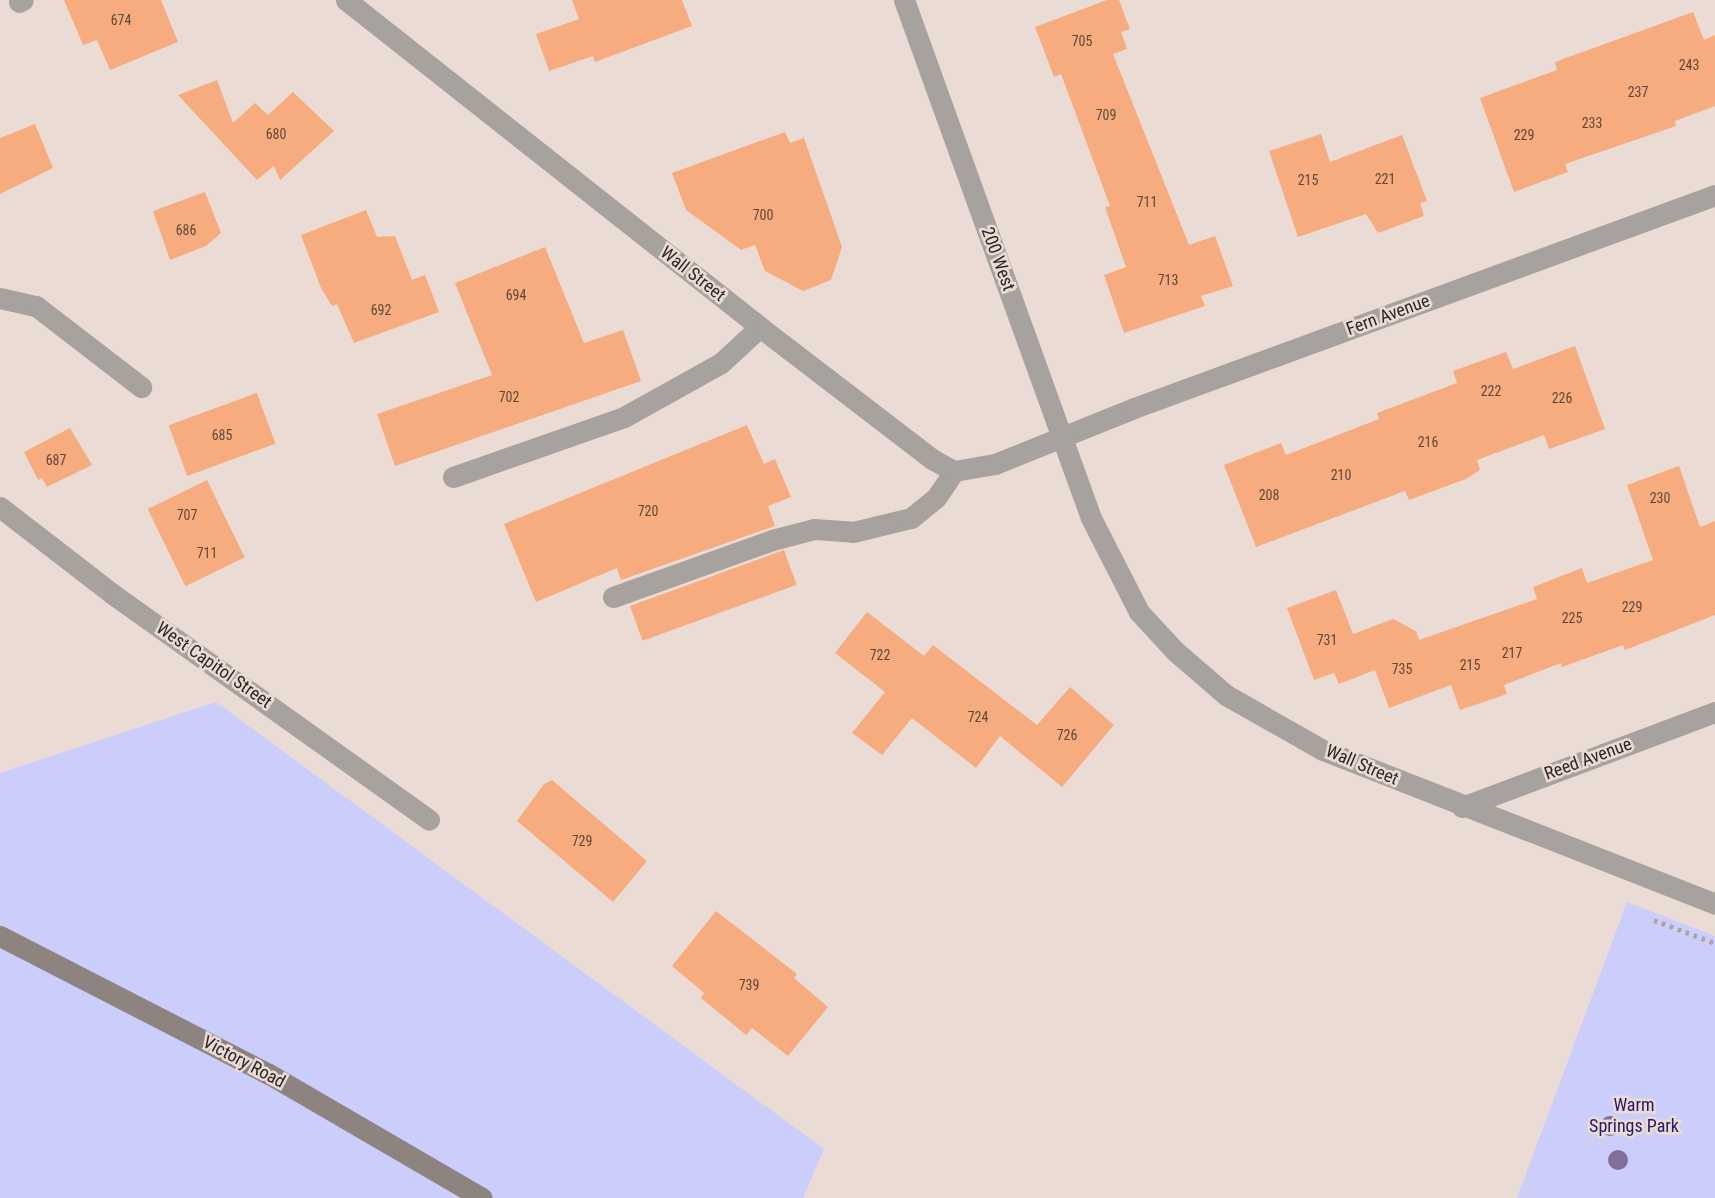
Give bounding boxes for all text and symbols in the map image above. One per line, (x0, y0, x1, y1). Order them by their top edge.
house number: 674 (111, 12, 131, 28)
house number: 705 (1072, 33, 1092, 49)
house number: 243 (1679, 57, 1699, 73)
house number: 237 (1628, 84, 1648, 100)
house number: 709 (1096, 107, 1116, 123)
house number: 233 (1582, 115, 1602, 131)
house number: 680 (266, 126, 286, 142)
house number: 229 (1514, 127, 1534, 143)
house number: 221 (1375, 171, 1395, 187)
house number: 215 (1298, 172, 1318, 188)
house number: 711 (1137, 194, 1157, 210)
house number: 700 (753, 207, 773, 223)
house number: 686 (176, 222, 196, 238)
street label: 200 West (977, 224, 1019, 294)
street label: Wall Street (656, 242, 730, 306)
house number: 713 (1158, 272, 1178, 288)
house number: 694 (506, 287, 526, 303)
street label: Fern Avenue (1343, 290, 1433, 340)
house number: 692 (371, 302, 391, 318)
house number: 222 (1481, 383, 1501, 399)
house number: 702 (499, 389, 519, 405)
house number: 226 (1552, 390, 1572, 406)
house number: 685 (212, 427, 232, 443)
house number: 216 (1418, 434, 1438, 450)
house number: 687 (46, 452, 66, 468)
house number: 210 (1331, 467, 1351, 483)
house number: 208 (1259, 487, 1279, 503)
house number: 230 (1650, 490, 1670, 506)
house number: 720 (638, 503, 658, 519)
house number: 707 (177, 507, 197, 523)
house number: 711 (197, 545, 217, 561)
house number: 229 (1622, 599, 1642, 615)
house number: 225 (1562, 610, 1582, 626)
street label: West Capitol Street (152, 617, 276, 713)
house number: 731 (1317, 632, 1337, 648)
house number: 217 (1502, 645, 1522, 661)
house number: 722 (870, 647, 890, 663)
house number: 215 (1460, 657, 1480, 673)
house number: 735 (1392, 661, 1412, 677)
house number: 724 (968, 709, 988, 725)
house number: 726 (1057, 727, 1077, 743)
street label: Reed Avenue (1541, 733, 1635, 785)
street label: Wall Street (1323, 740, 1401, 790)
house number: 729 (572, 833, 592, 849)
house number: 739 (739, 977, 759, 993)
street label: Victory Road (199, 1031, 289, 1093)
park label: Warm Springs Park (1589, 1095, 1679, 1138)

